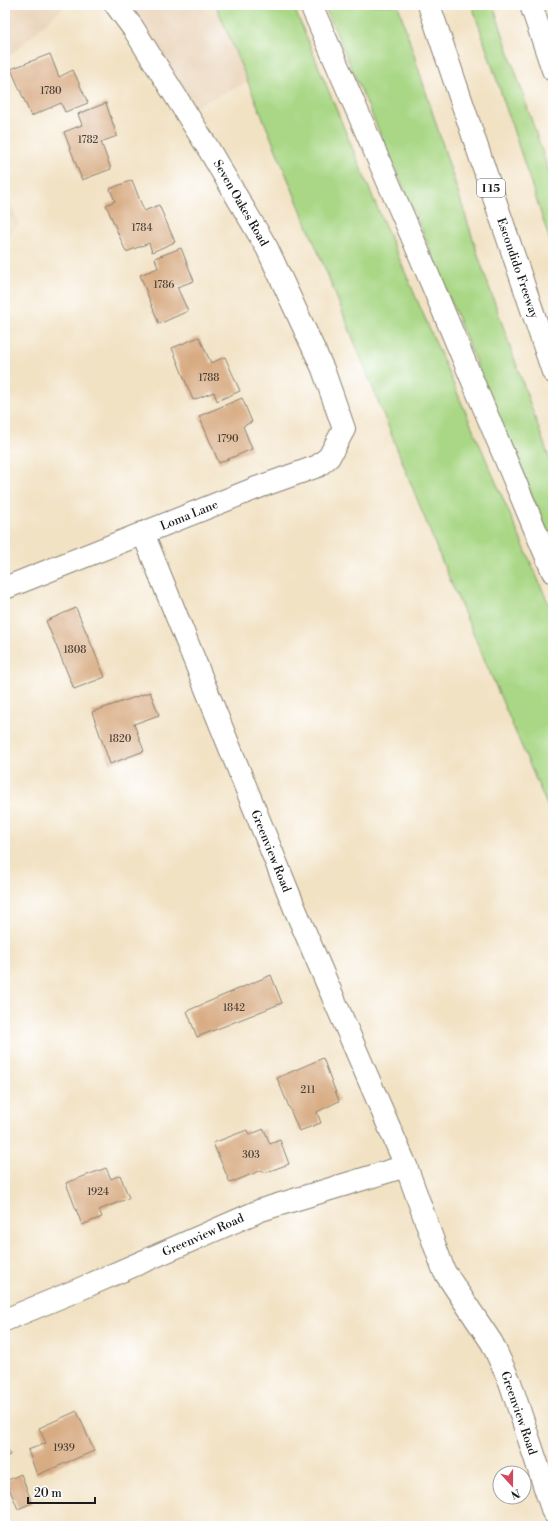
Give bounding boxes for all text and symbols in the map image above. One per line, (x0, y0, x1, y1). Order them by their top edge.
house number: 1780 (40, 85, 62, 97)
house number: 1782 (78, 134, 99, 146)
street label: Seven Oakes Road (210, 157, 272, 249)
road number: I 15 (477, 179, 505, 197)
street label: Escondido Freeway (493, 216, 542, 321)
house number: 1784 (132, 222, 152, 234)
house number: 1786 (154, 279, 174, 291)
house number: 1788 (199, 372, 219, 384)
house number: 1790 (217, 433, 239, 445)
street label: Loma Lane (158, 497, 220, 534)
house number: 1808 (64, 644, 87, 656)
house number: 1820 (109, 733, 132, 745)
street label: Greenview Road (247, 808, 294, 895)
house number: 1842 (223, 1002, 245, 1014)
house number: 211 (301, 1084, 316, 1096)
house number: 303 (242, 1149, 260, 1161)
house number: 1924 (87, 1186, 109, 1198)
street label: Greenview Road (160, 1211, 246, 1260)
street label: Greenview Road (497, 1369, 540, 1457)
house number: 1939 (53, 1442, 75, 1454)
north arrow (492, 1465, 532, 1505)
scale bar (28, 1479, 95, 1505)
text: N (508, 1485, 522, 1502)
text: 20 m (34, 1486, 62, 1501)

